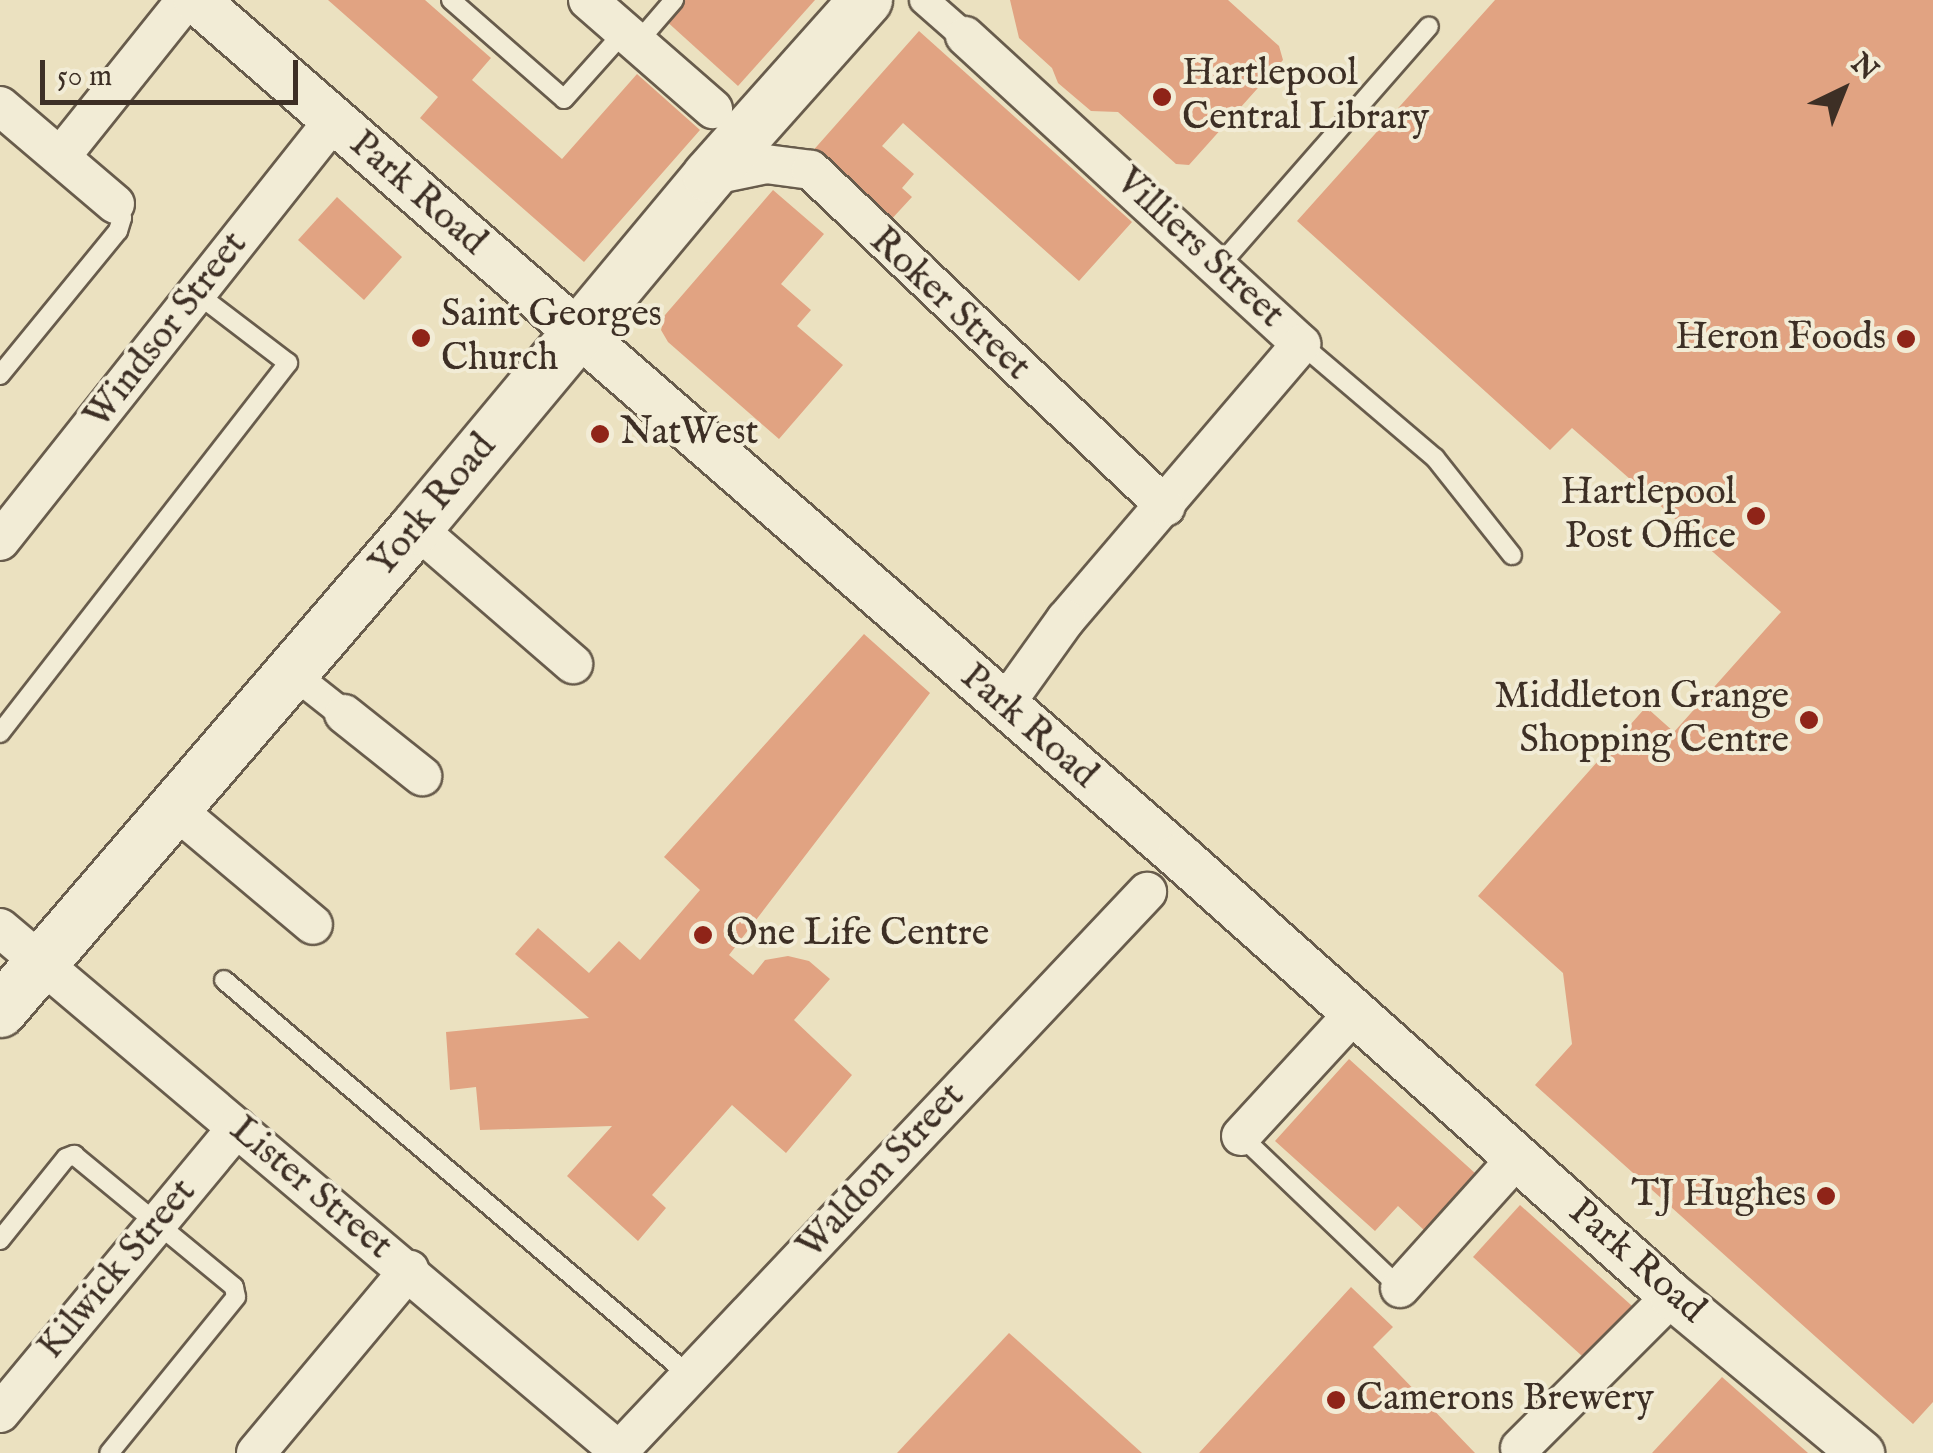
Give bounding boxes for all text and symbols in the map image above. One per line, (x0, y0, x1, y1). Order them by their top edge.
scale bar (45, 40, 302, 102)
north arrow (1793, 40, 1893, 140)
text: N (1843, 47, 1885, 89)
place label: Hartlepool Central Library (1182, 52, 1429, 142)
text: 50 m (57, 58, 112, 96)
marker: Hartlepool Central Library (1151, 86, 1173, 108)
street label: Park Road (339, 122, 495, 266)
street label: Villiers Street (1105, 160, 1293, 338)
street label: Roker Street (859, 219, 1039, 391)
street label: Windsor Street (76, 223, 258, 439)
place label: Saint Georges Church (441, 293, 662, 382)
place label: Heron Foods (1675, 316, 1886, 362)
marker: Saint Georges Church (410, 327, 432, 349)
marker: Heron Foods (1895, 328, 1917, 350)
place label: NatWest (620, 411, 759, 457)
marker: NatWest (589, 423, 611, 445)
street label: York Road (361, 425, 507, 587)
place label: Hartlepool Post Office (1560, 471, 1736, 560)
marker: Hartlepool Post Office (1745, 505, 1767, 527)
street label: Park Road (950, 655, 1106, 799)
place label: Middleton Grange Shopping Centre (1494, 675, 1789, 764)
marker: Middleton Grange Shopping Centre (1798, 709, 1820, 731)
place label: One Life Centre (726, 912, 989, 958)
marker: One Life Centre (690, 922, 716, 948)
street label: Waldon Street (789, 1075, 975, 1269)
street label: Lister Street (220, 1108, 400, 1270)
street label: Kilwick Street (29, 1170, 207, 1370)
place label: TJ Hughes (1631, 1173, 1806, 1219)
marker: TJ Hughes (1815, 1185, 1837, 1207)
street label: Park Road (1558, 1190, 1714, 1334)
place label: Camerons Brewery (1356, 1377, 1654, 1423)
marker: Camerons Brewery (1325, 1389, 1347, 1411)

